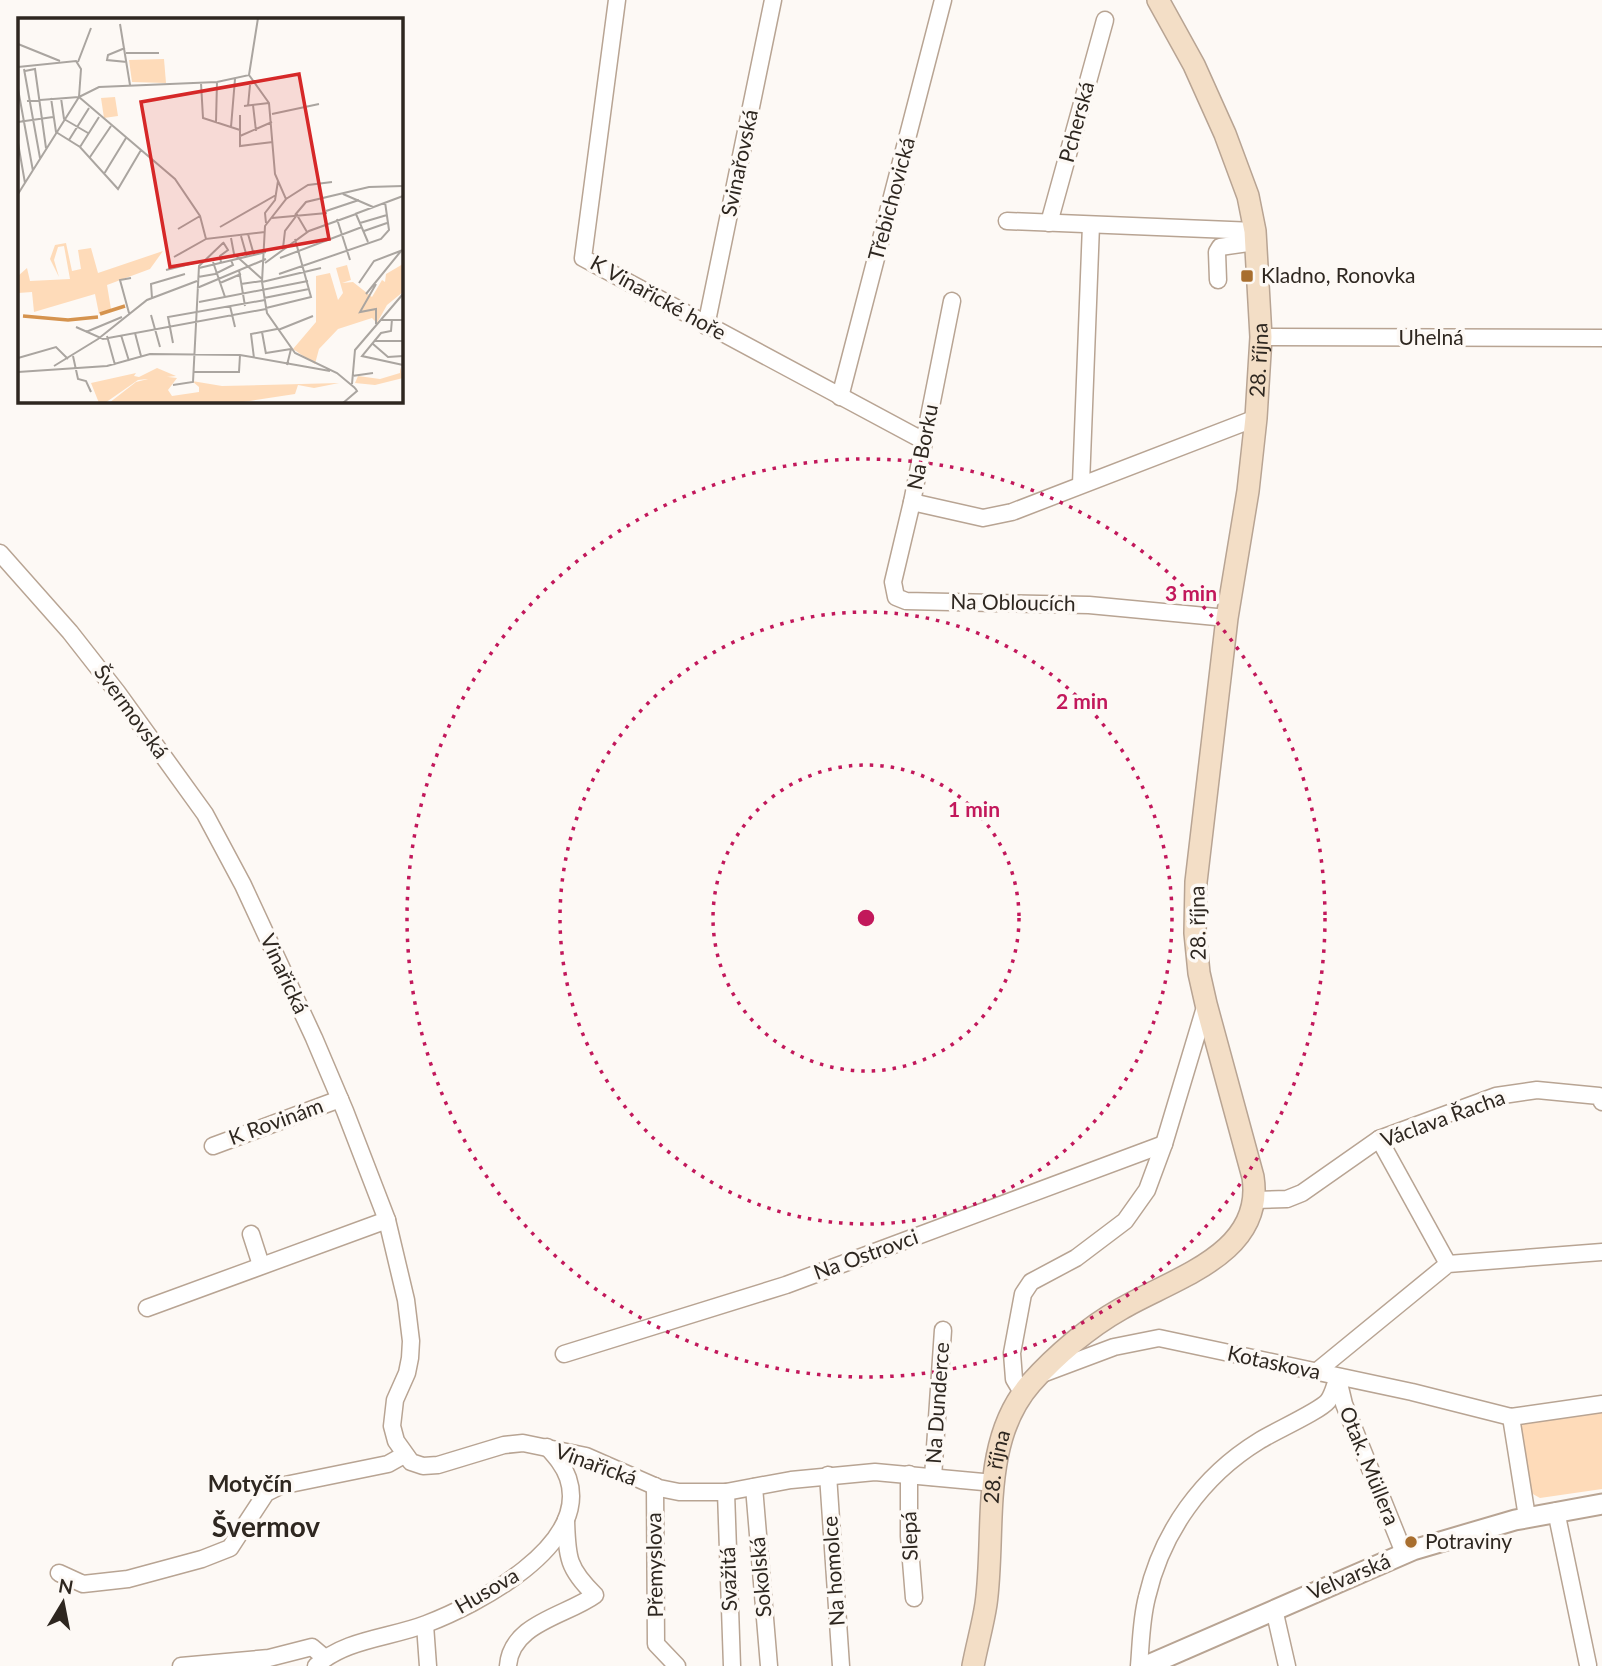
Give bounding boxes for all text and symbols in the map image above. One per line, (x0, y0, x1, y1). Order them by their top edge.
inset map (18, 18, 402, 402)
street label: Pcherská (1053, 78, 1098, 165)
street label: Svinařovská (715, 107, 762, 218)
street label: Třebichovická (862, 134, 919, 263)
street label: K Vinařické hoře (587, 249, 731, 344)
place label: Kladno, Ronovka (1261, 262, 1416, 287)
marker: Kladno, Ronovka (1239, 268, 1255, 284)
street label: 28. října (1243, 322, 1272, 398)
street label: Uhelná (1398, 324, 1464, 349)
street label: Na Borku (901, 402, 942, 492)
text: 3 min (1165, 580, 1217, 605)
street label: Na Obloucích (950, 588, 1076, 615)
street label: Švermovská (90, 659, 175, 763)
text: 2 min (1056, 688, 1108, 713)
text: 1 min (948, 796, 1000, 821)
street label: 28. října (1183, 886, 1210, 961)
centre of rings (854, 906, 878, 930)
street label: Vinařická (256, 929, 315, 1017)
street label: Václava Řacha (1377, 1084, 1508, 1152)
street label: K Rovinám (225, 1092, 326, 1149)
street label: Na Ostrovci (810, 1223, 921, 1284)
street label: Kotaskova (1225, 1339, 1323, 1384)
street label: Na Dunderce (920, 1341, 953, 1464)
street label: Otak. Müllera (1335, 1402, 1406, 1528)
street label: 28. října (978, 1426, 1014, 1505)
street label: Vinařická (552, 1437, 641, 1490)
district label: Motyčín (208, 1469, 292, 1497)
district label: Švermov (212, 1509, 320, 1543)
street label: Slepá (895, 1511, 922, 1561)
street label: Přemyslova (640, 1512, 667, 1618)
street label: Na homolce (816, 1515, 849, 1627)
place label: Potraviny (1425, 1528, 1512, 1553)
marker: Potraviny (1403, 1534, 1419, 1550)
street label: Sokolská (744, 1536, 775, 1618)
street label: Svažitá (714, 1546, 741, 1612)
street label: Velvarská (1303, 1547, 1394, 1604)
street label: Husova (450, 1562, 523, 1618)
north arrow (28, 1568, 98, 1638)
text: N (57, 1573, 75, 1598)

